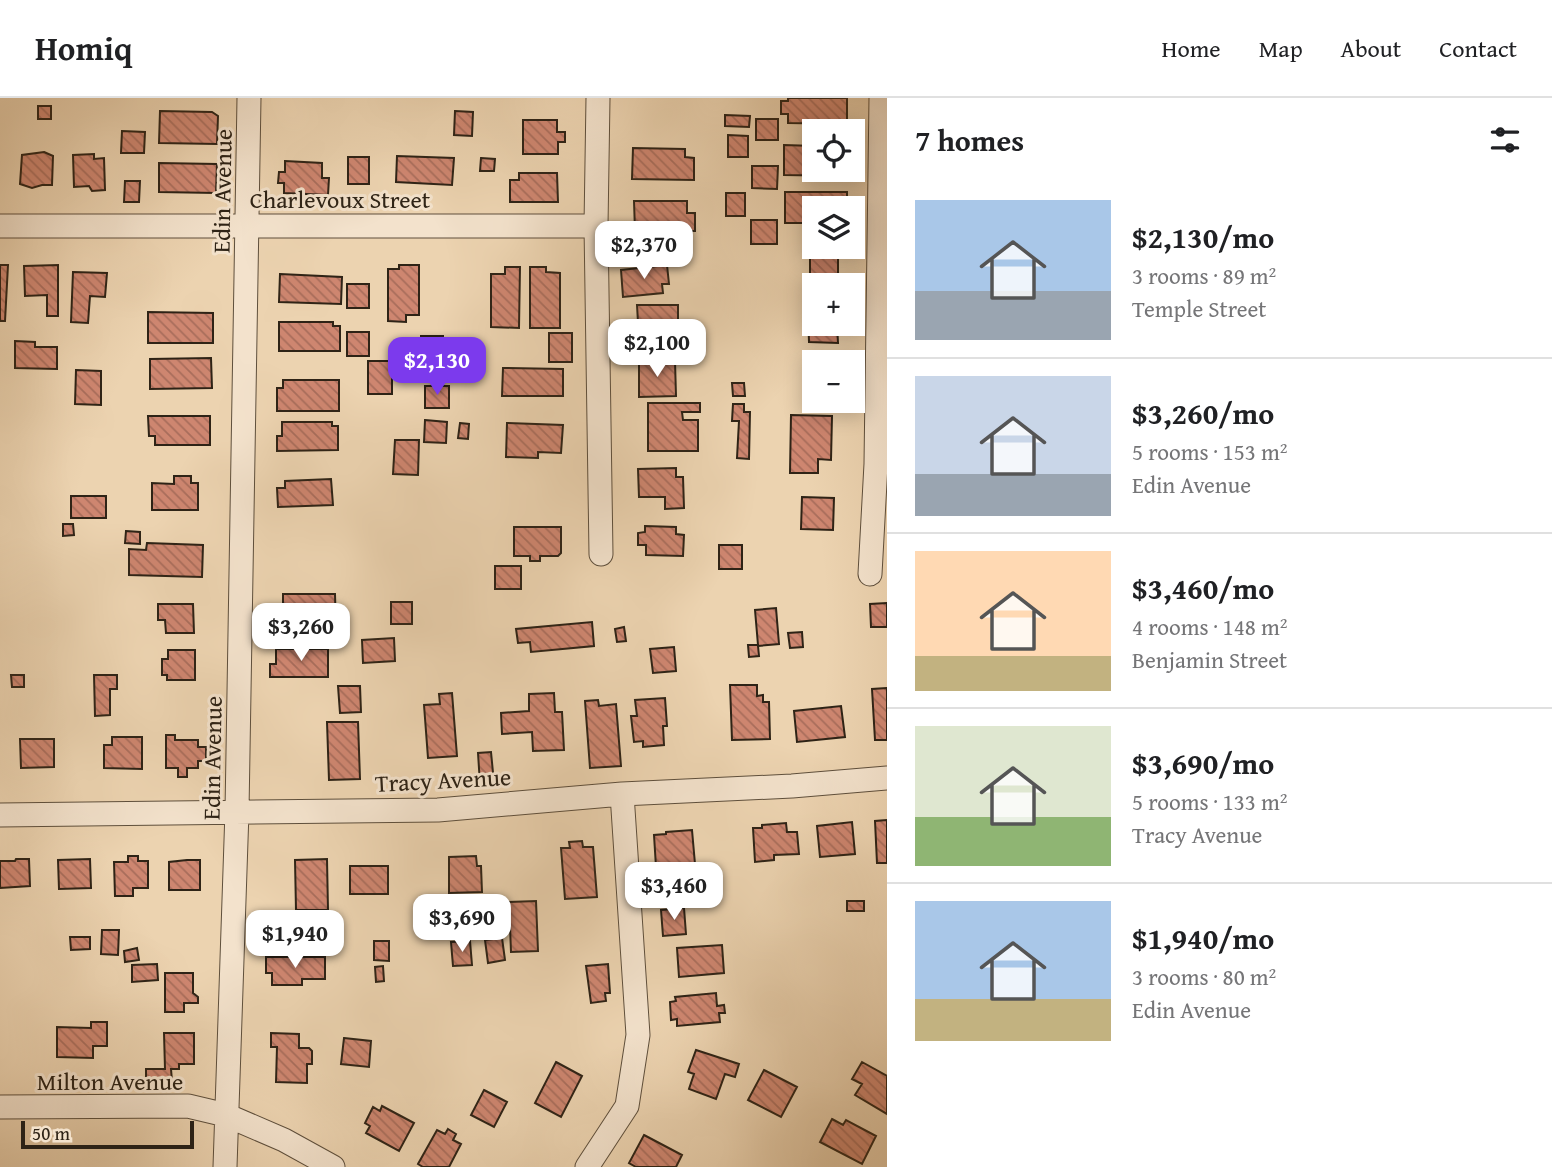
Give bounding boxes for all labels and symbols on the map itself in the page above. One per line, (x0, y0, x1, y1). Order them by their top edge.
street label: Edin Avenue (203, 129, 241, 253)
street label: Charlevoux Street (250, 182, 431, 217)
pin: $2,370 (587, 222, 701, 281)
pin: $2,100 (600, 320, 714, 379)
pin: $2,130 (380, 338, 494, 397)
pin: $3,260 (244, 603, 358, 663)
street label: Edin Avenue (193, 696, 231, 820)
street label: Tracy Avenue (374, 759, 512, 801)
pin: $3,460 (617, 862, 731, 922)
pin: $3,690 (405, 894, 519, 954)
pin: $1,940 (238, 910, 352, 970)
street label: Milton Avenue (37, 1064, 183, 1099)
scale bar (21, 1118, 194, 1150)

